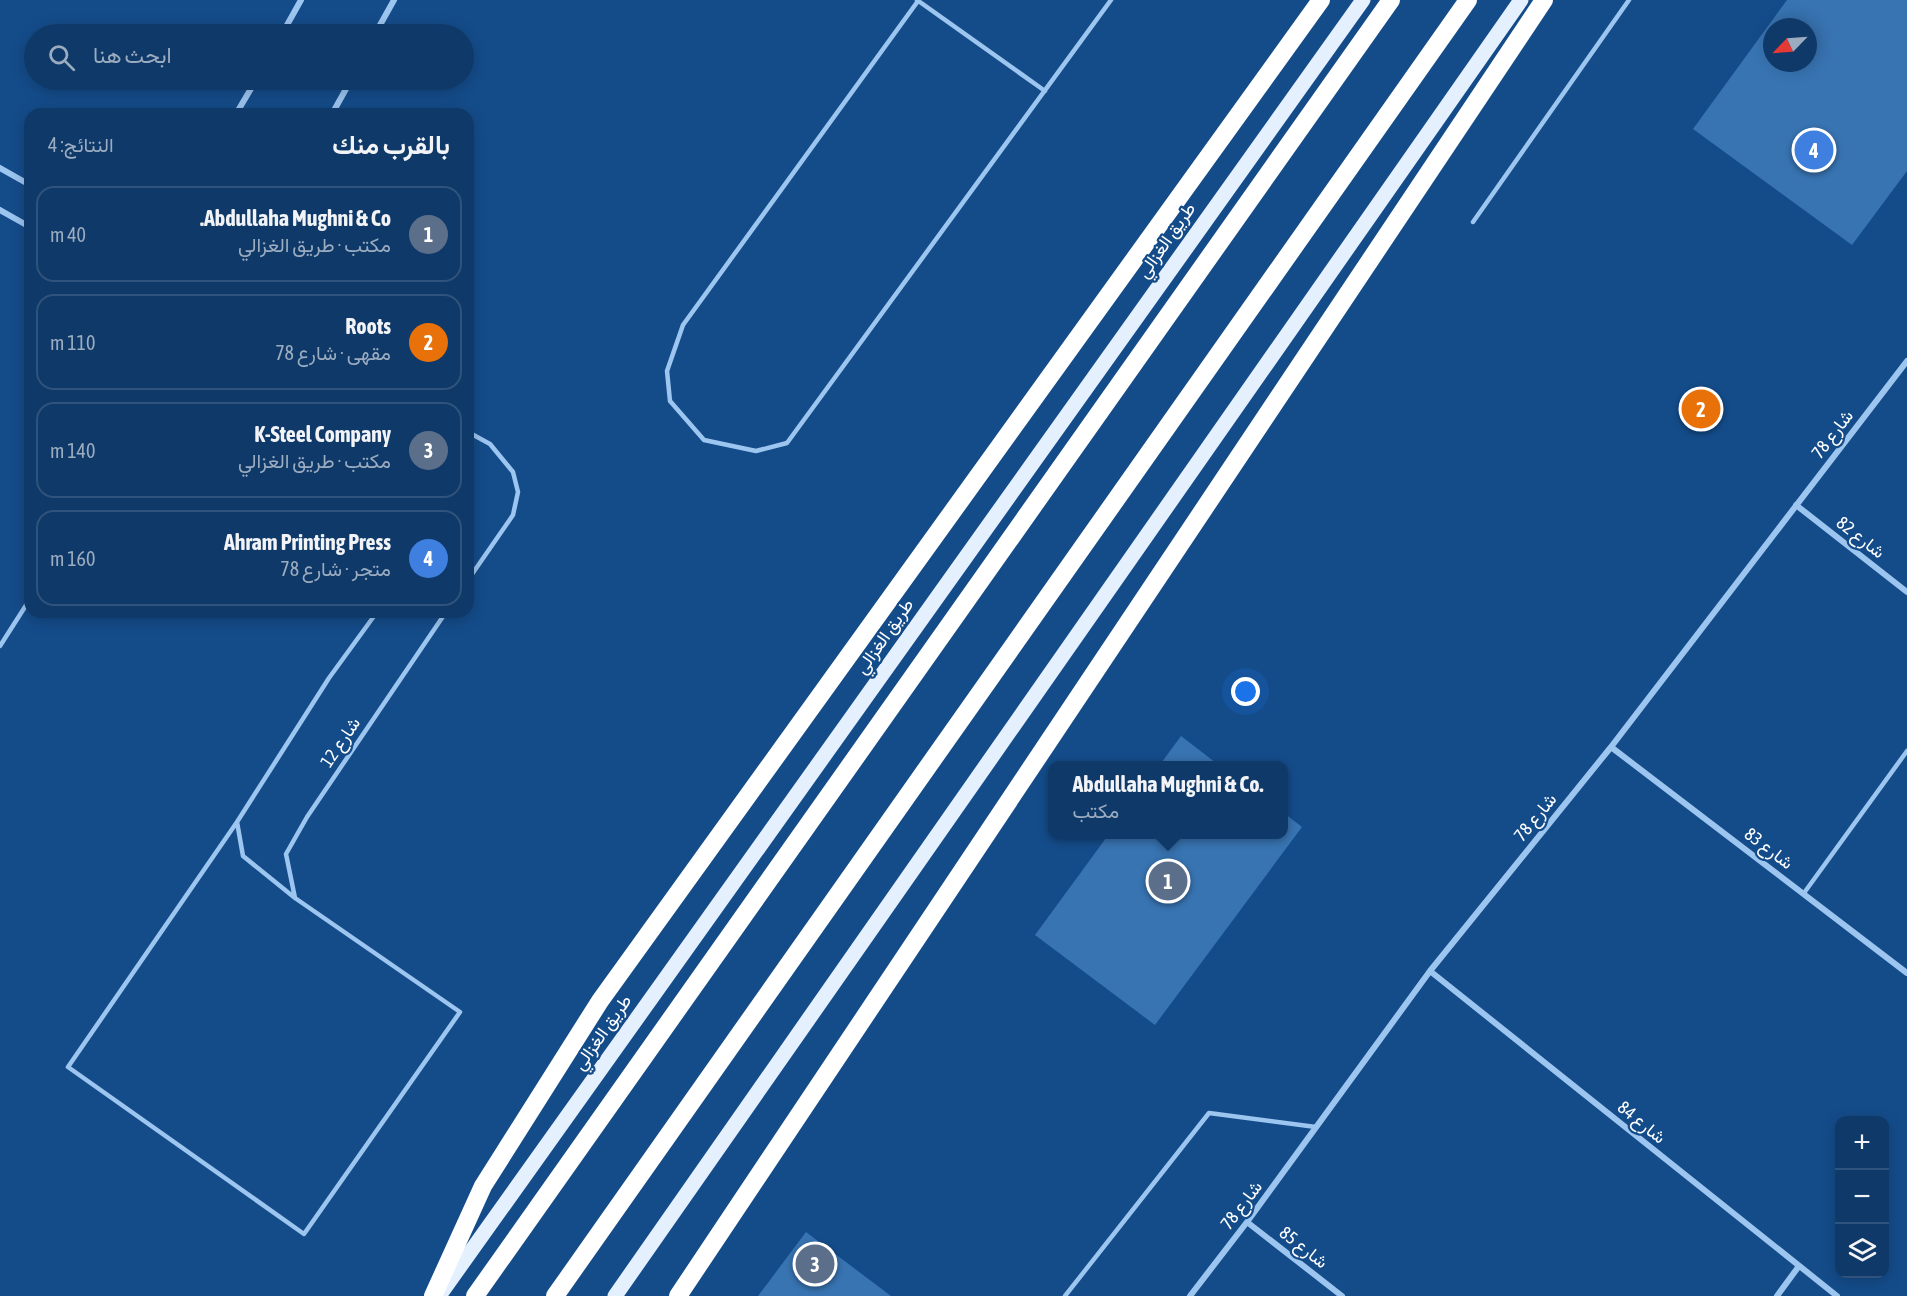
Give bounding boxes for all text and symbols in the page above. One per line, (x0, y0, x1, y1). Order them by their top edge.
north arrow (1763, 18, 1817, 72)
search box (24, 24, 474, 90)
icon: search (45, 41, 78, 74)
text: ابحث هنا (93, 42, 172, 68)
pin: 4 (1794, 128, 1834, 172)
text: بالقرب منك (332, 130, 450, 160)
text: النتائج: 4 (48, 133, 114, 156)
street label: طريق الغزالي (1132, 198, 1204, 285)
text: Abdullaha Mughni & Co. (200, 205, 391, 231)
text: 40 m (50, 223, 86, 246)
text: 1 (424, 223, 433, 246)
text: مكتب · طريق الغزالي (238, 233, 391, 256)
text: Roots (345, 313, 391, 339)
text: 110 m (50, 331, 95, 354)
text: 2 (424, 331, 433, 354)
text: مقهى · شارع 78 (275, 341, 391, 364)
pin: 2 (1682, 386, 1720, 432)
street label: شارع 78 (1807, 405, 1859, 464)
text: K-Steel Company (254, 421, 391, 447)
text: 140 m (50, 439, 95, 462)
text: 3 (424, 439, 433, 462)
text: مكتب · طريق الغزالي (238, 449, 391, 472)
street label: شارع 82 (1831, 512, 1889, 564)
text: Ahram Printing Press (224, 529, 391, 555)
text: 160 m (50, 547, 95, 570)
text: 4 (424, 547, 433, 570)
text: متجر · شارع 78 (280, 557, 391, 580)
street label: طريق الغزالي (850, 594, 922, 681)
your location (1231, 677, 1260, 706)
street label: شارع 12 (316, 713, 366, 772)
popup (1048, 761, 1288, 839)
text: Abdullaha Mughni & Co. (1073, 771, 1263, 797)
street label: شارع 78 (1509, 789, 1562, 846)
text: مكتب (1073, 799, 1119, 822)
street label: شارع 83 (1739, 823, 1798, 875)
pin: 1 (1148, 858, 1188, 904)
street label: طريق الغزالي (568, 990, 640, 1077)
street label: شارع 84 (1613, 1096, 1670, 1149)
map controls (1835, 1116, 1889, 1278)
button: + (1835, 1116, 1889, 1170)
button: − (1835, 1170, 1889, 1224)
street label: شارع 78 (1216, 1176, 1268, 1235)
street label: شارع 85 (1274, 1222, 1332, 1274)
button: layers (1835, 1224, 1889, 1278)
pin: 3 (796, 1242, 834, 1286)

